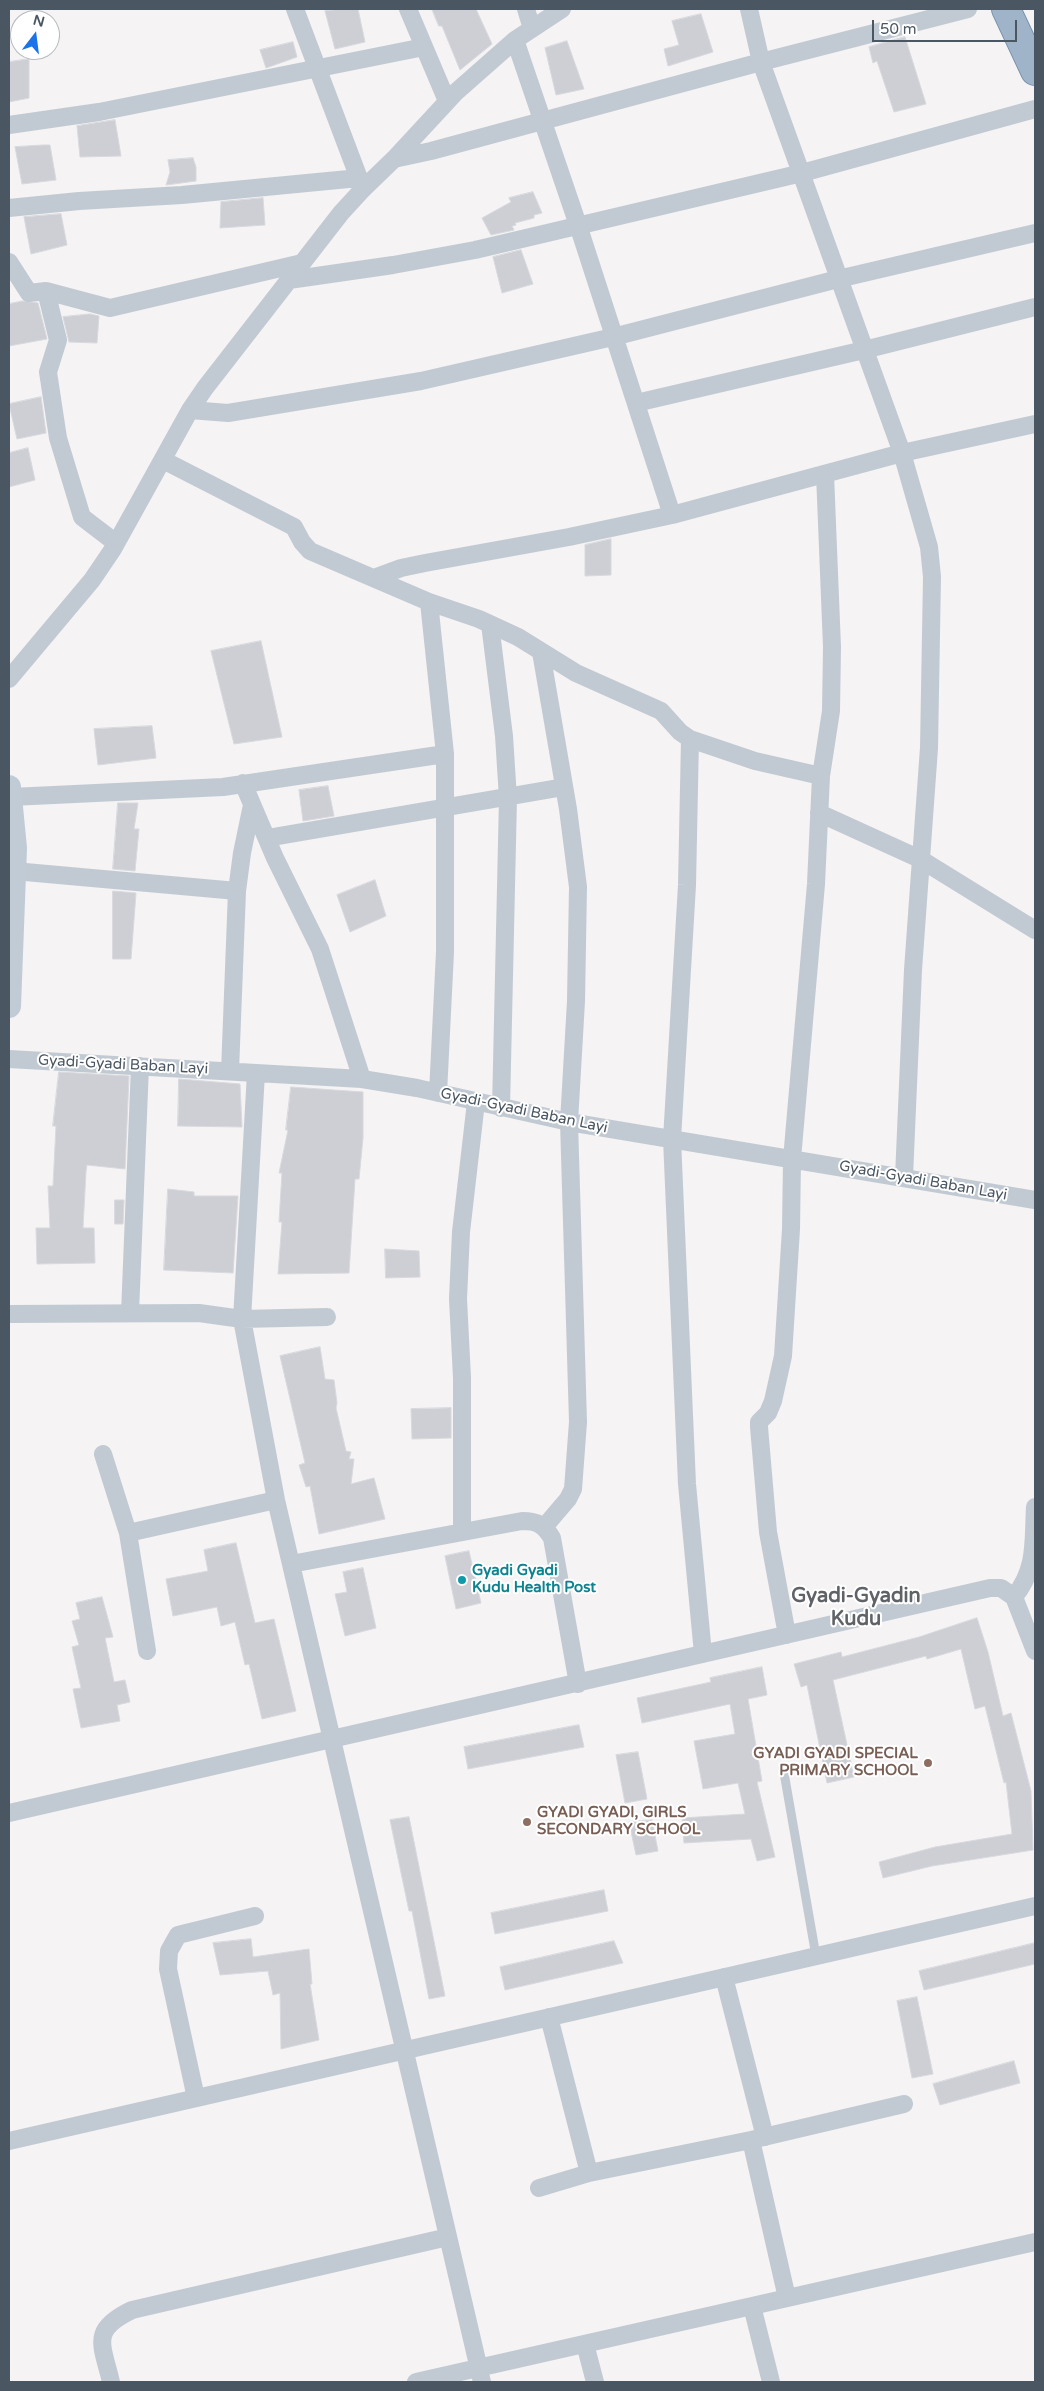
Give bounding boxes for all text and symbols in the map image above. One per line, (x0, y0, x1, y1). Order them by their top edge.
north arrow (10, 10, 60, 60)
scale bar (874, 10, 1019, 42)
text: N (31, 11, 46, 31)
text: 50 m (880, 20, 917, 38)
street label: Gyadi-Gyadi Baban Layi (37, 1052, 209, 1078)
street label: Gyadi-Gyadi Baban Layi (439, 1084, 609, 1138)
street label: Gyadi-Gyadi Baban Layi (838, 1157, 1008, 1205)
place label: Gyadi Gyadi Kudu Health Post (472, 1562, 596, 1597)
marker: Gyadi Gyadi Kudu Health Post (456, 1574, 468, 1586)
district label: Gyadi-Gyadin Kudu (791, 1585, 921, 1632)
place label: GYADI GYADI SPECIAL PRIMARY SCHOOL (753, 1745, 918, 1780)
marker: GYADI GYADI SPECIAL PRIMARY SCHOOL (922, 1757, 934, 1769)
place label: GYADI GYADI, GIRLS SECONDARY SCHOOL (537, 1804, 700, 1839)
marker: GYADI GYADI, GIRLS SECONDARY SCHOOL (521, 1816, 533, 1828)

